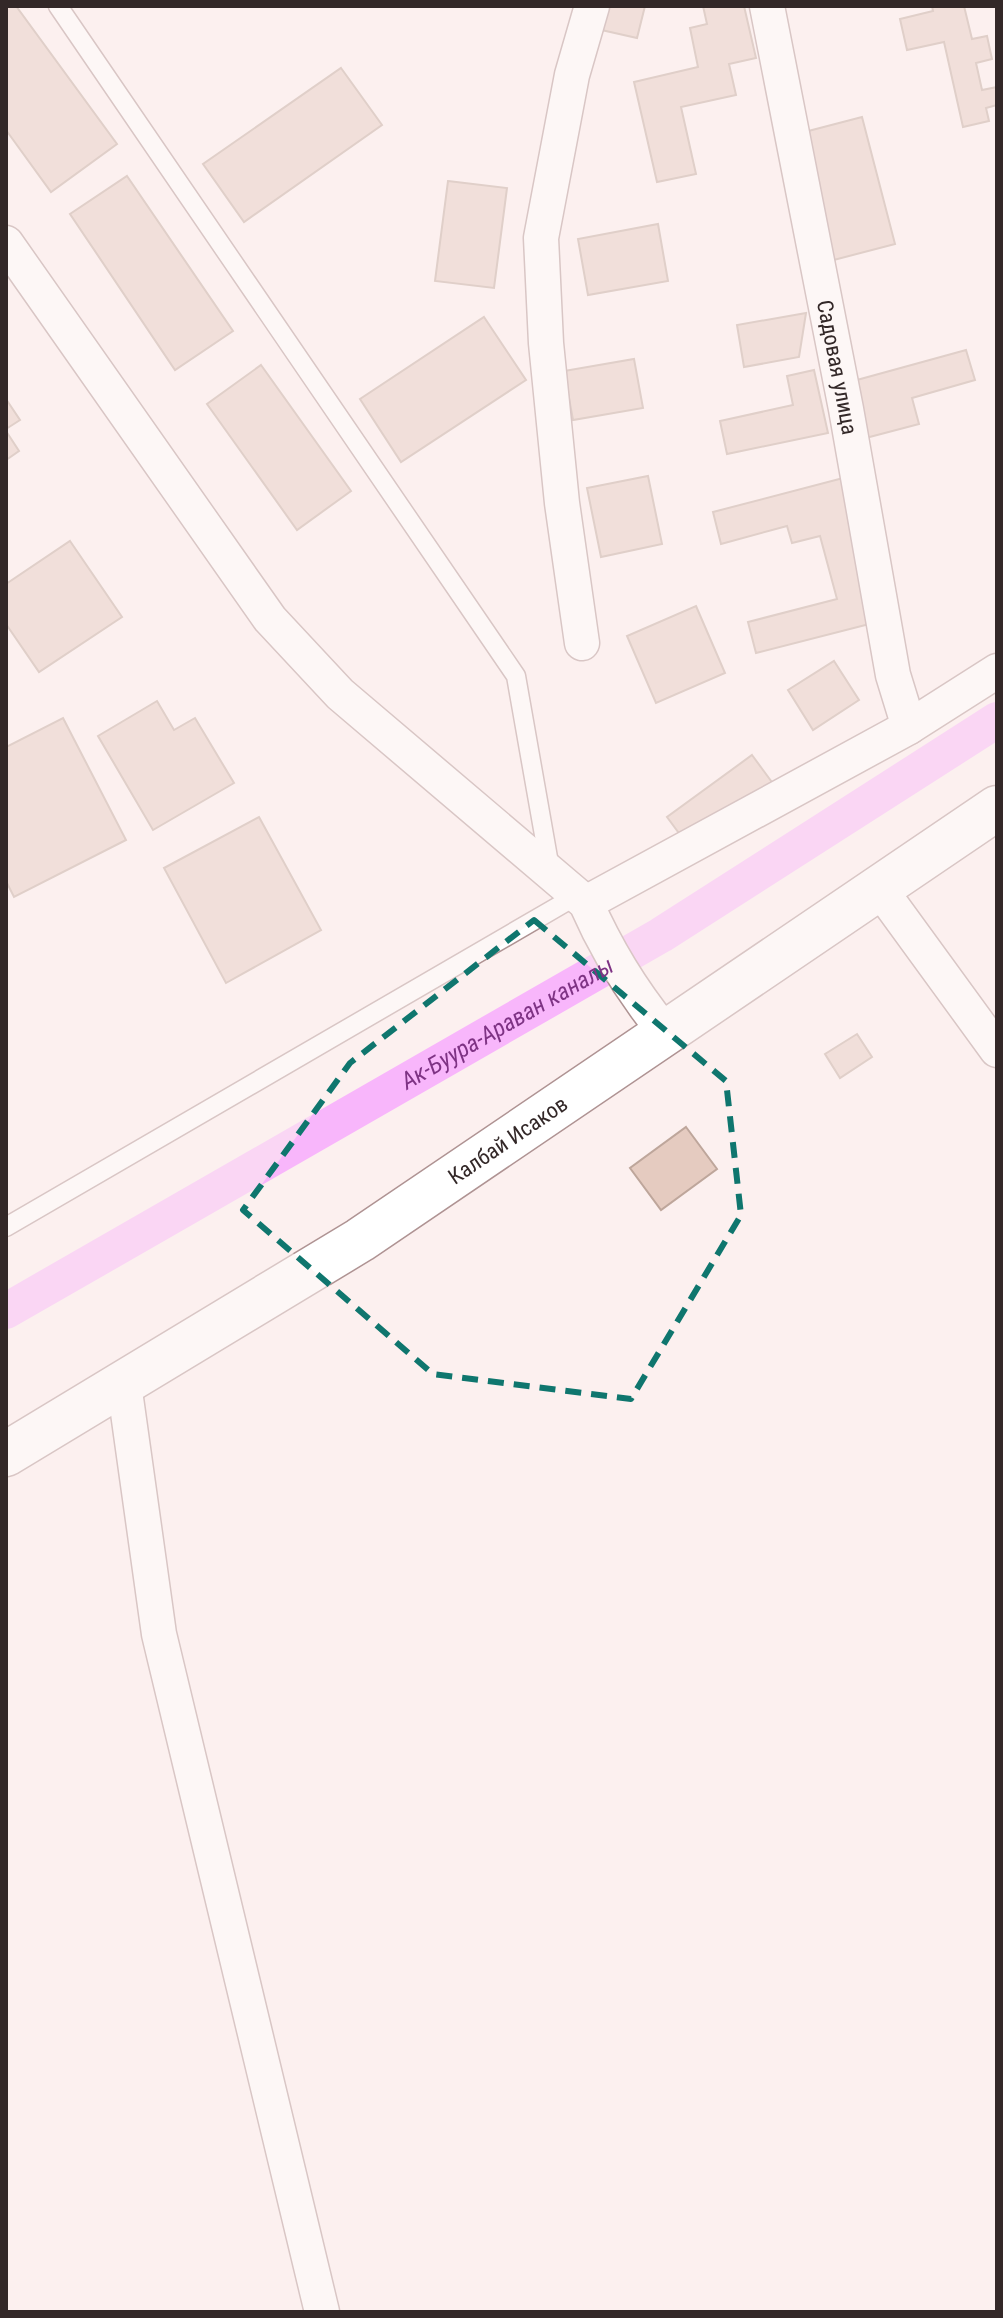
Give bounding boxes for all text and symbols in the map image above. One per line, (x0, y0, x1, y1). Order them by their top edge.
street label: Садовая улица (812, 298, 862, 436)
water label: Ак-Буура-Араван каналы (395, 951, 619, 1096)
street label: Калбай Исаков (444, 1091, 572, 1190)

